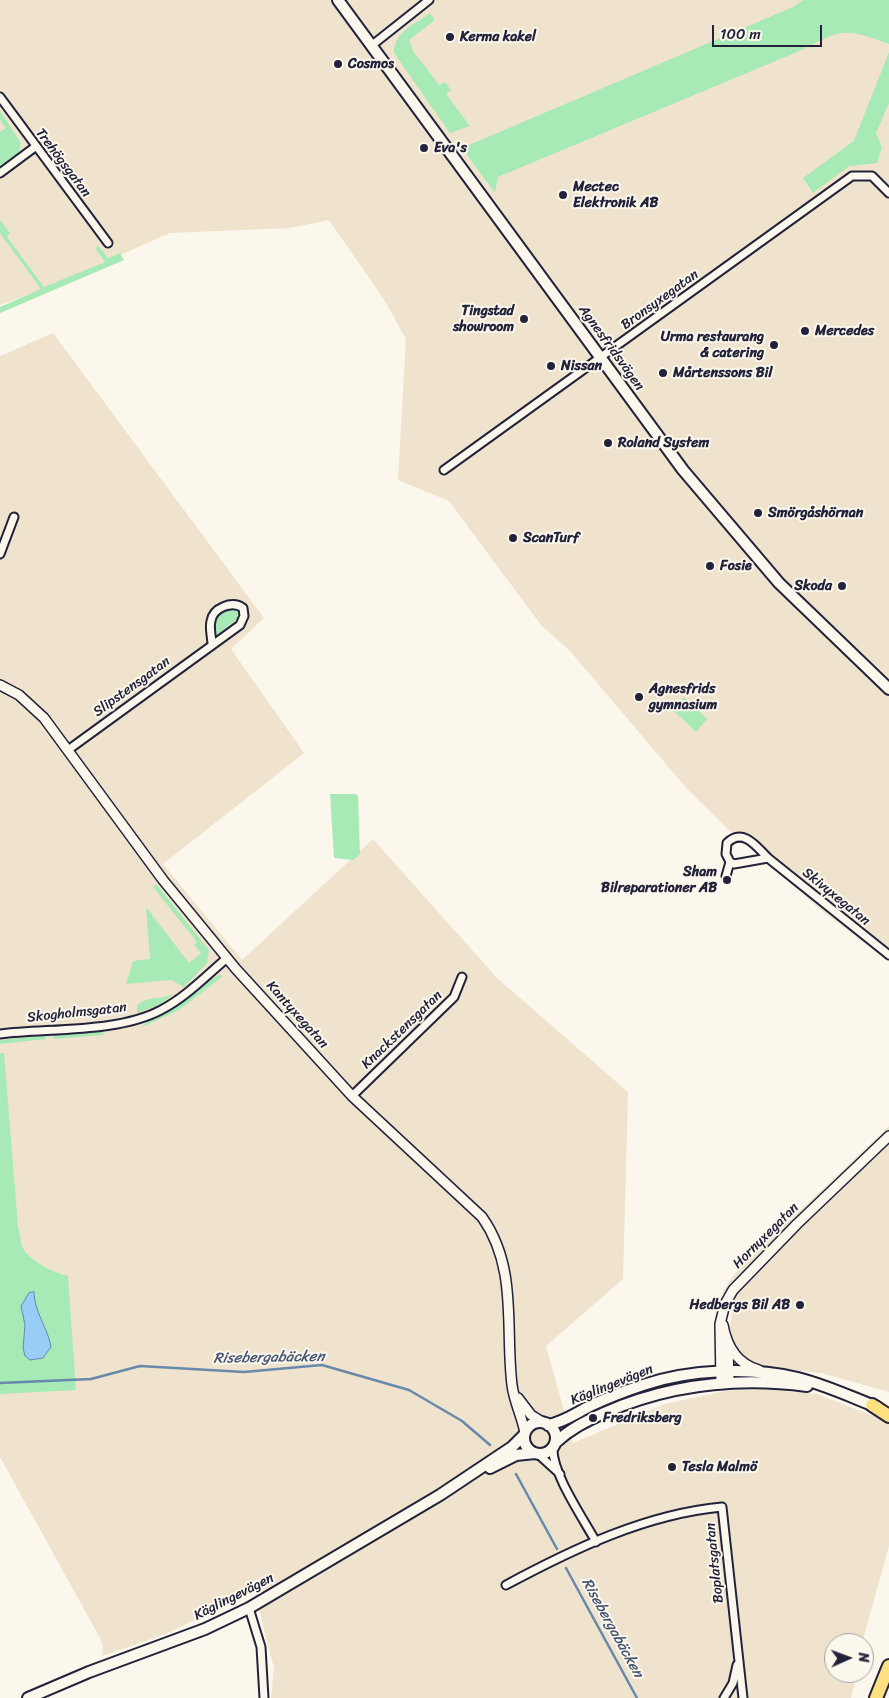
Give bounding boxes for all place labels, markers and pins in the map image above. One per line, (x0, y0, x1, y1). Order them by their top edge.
place label: Kerma kakel (460, 29, 536, 45)
marker: Kerma kakel (444, 31, 456, 43)
place label: Cosmos (348, 56, 394, 72)
marker: Cosmos (332, 58, 344, 70)
place label: Eva's (434, 140, 467, 156)
marker: Eva's (418, 142, 430, 154)
place label: Mectec Elektronik AB (573, 179, 658, 212)
marker: Mectec Elektronik AB (557, 189, 569, 201)
place label: Tingstad showroom (453, 303, 514, 336)
marker: Tingstad showroom (518, 313, 530, 325)
place label: Mercedes (815, 323, 874, 339)
marker: Mercedes (799, 325, 811, 337)
place label: Urma restaurang & catering (661, 329, 764, 362)
marker: Urma restaurang & catering (768, 339, 780, 351)
place label: Nissan (561, 358, 602, 374)
marker: Nissan (545, 360, 557, 372)
place label: Mårtenssons Bil (673, 365, 772, 381)
marker: Mårtenssons Bil (657, 367, 669, 379)
place label: Roland System (618, 435, 709, 451)
marker: Roland System (602, 437, 614, 449)
place label: Smörgåshörnan (768, 505, 863, 521)
marker: Smörgåshörnan (752, 507, 764, 519)
place label: ScanTurf (523, 530, 579, 546)
marker: ScanTurf (507, 532, 519, 544)
place label: Fosie (720, 558, 752, 574)
marker: Fosie (704, 560, 716, 572)
place label: Skoda (794, 578, 832, 594)
marker: Skoda (836, 580, 848, 592)
place label: Agnesfrids gymnasium (649, 681, 717, 714)
marker: Agnesfrids gymnasium (633, 691, 645, 703)
place label: Sham Bilreparationer AB (601, 864, 717, 896)
marker: Sham Bilreparationer AB (721, 874, 733, 886)
place label: Hedbergs Bil AB (690, 1297, 790, 1313)
marker: Hedbergs Bil AB (794, 1299, 806, 1311)
place label: Fredriksberg (603, 1410, 681, 1426)
marker: Fredriksberg (587, 1412, 599, 1424)
place label: Tesla Malmö (682, 1459, 757, 1475)
marker: Tesla Malmö (666, 1461, 678, 1473)

